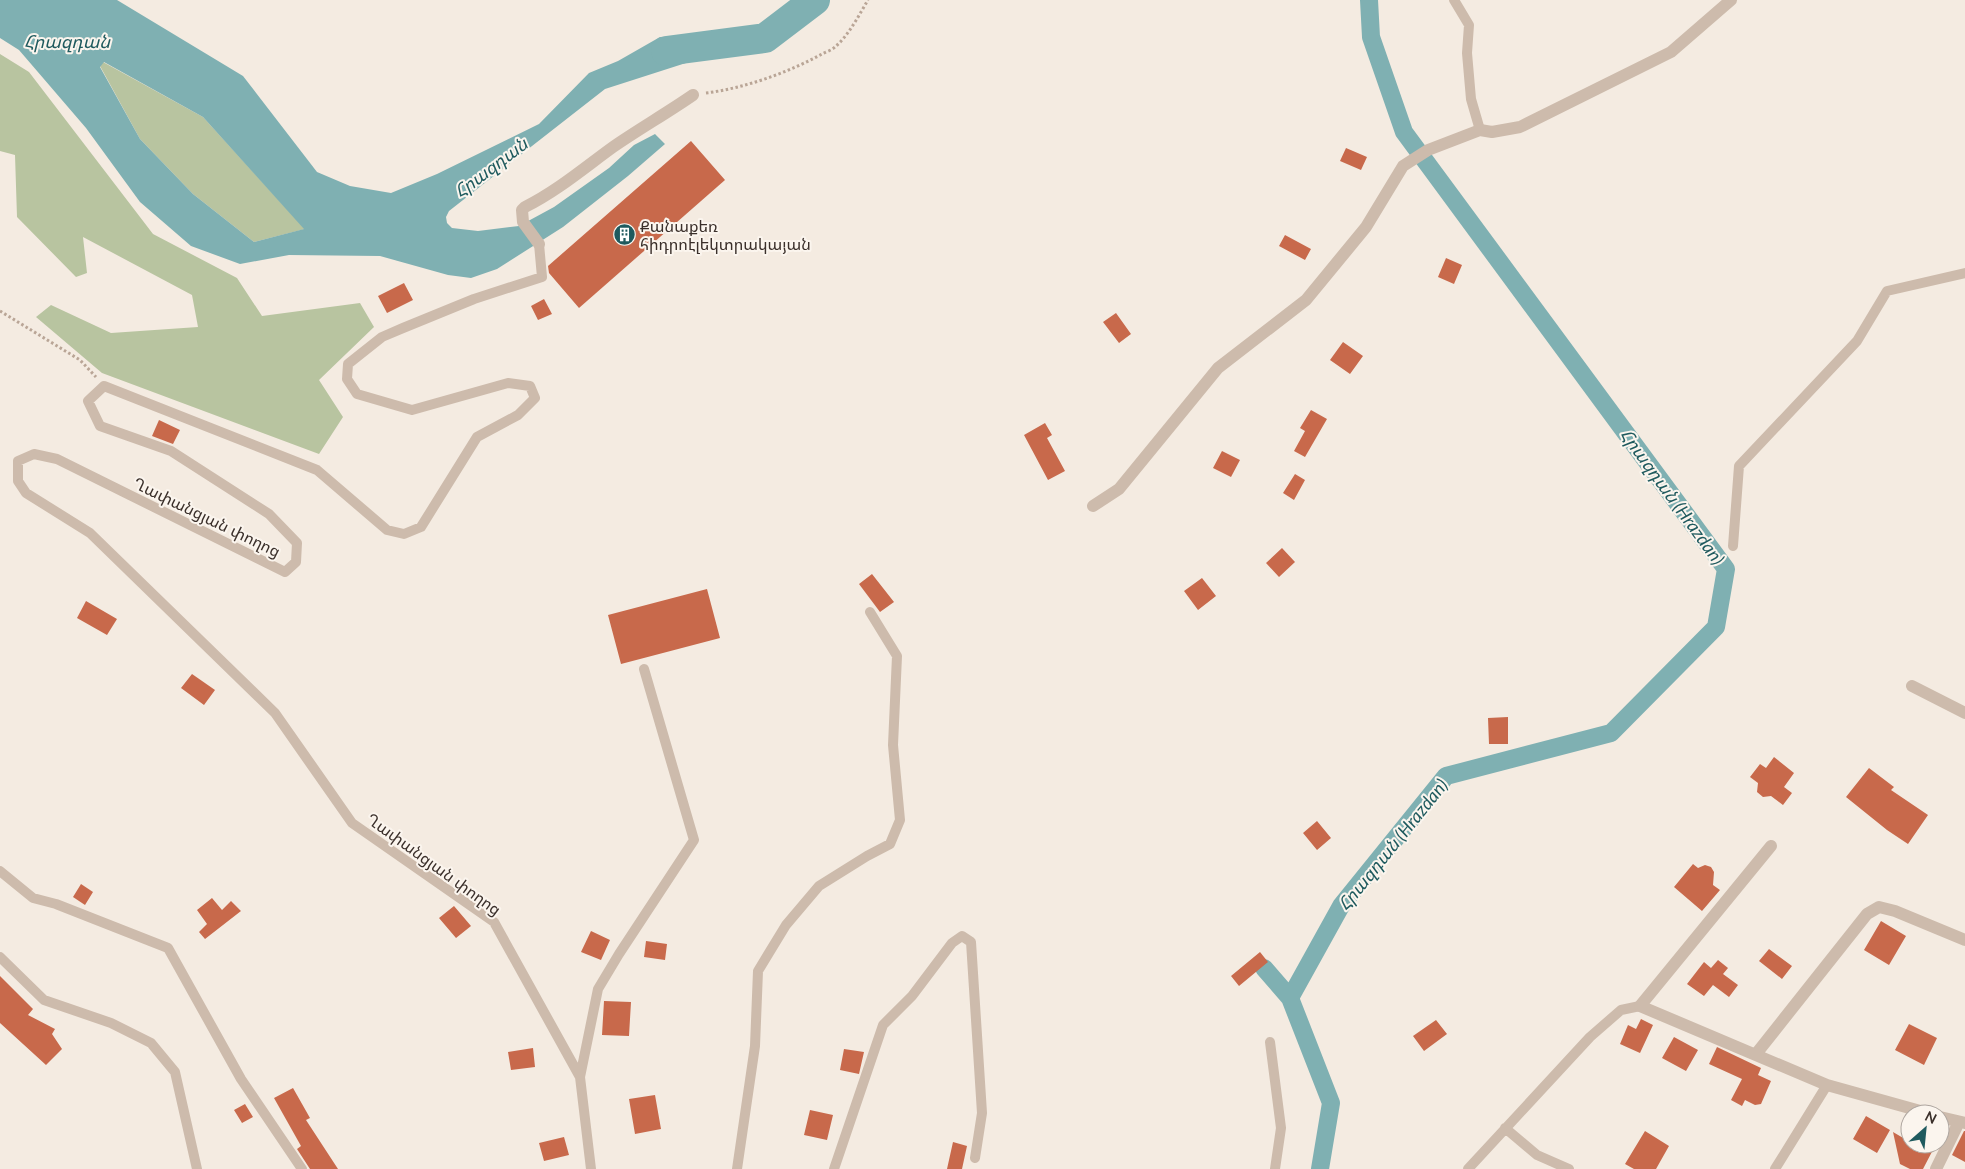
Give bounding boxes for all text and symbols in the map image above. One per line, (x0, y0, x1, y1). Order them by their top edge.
water label: Հրազդան (24, 30, 111, 53)
water label: Հրազդան (449, 132, 533, 203)
place label: Քանաքեռ հիդրոէլեկտրակայան (640, 216, 811, 254)
building icon: Քանաքեռ հիդրոէլեկտրակայան (612, 223, 636, 247)
water label: Հրազդան (Hrazdan) (1615, 424, 1730, 569)
street label: Ղափանցյան փողոց (130, 473, 284, 561)
water label: Հրազդան (Hrazdan) (1332, 774, 1453, 915)
street label: Ղափանցյան փողոց (363, 809, 505, 919)
north arrow (1900, 1104, 1950, 1154)
text: N (1922, 1107, 1940, 1127)

